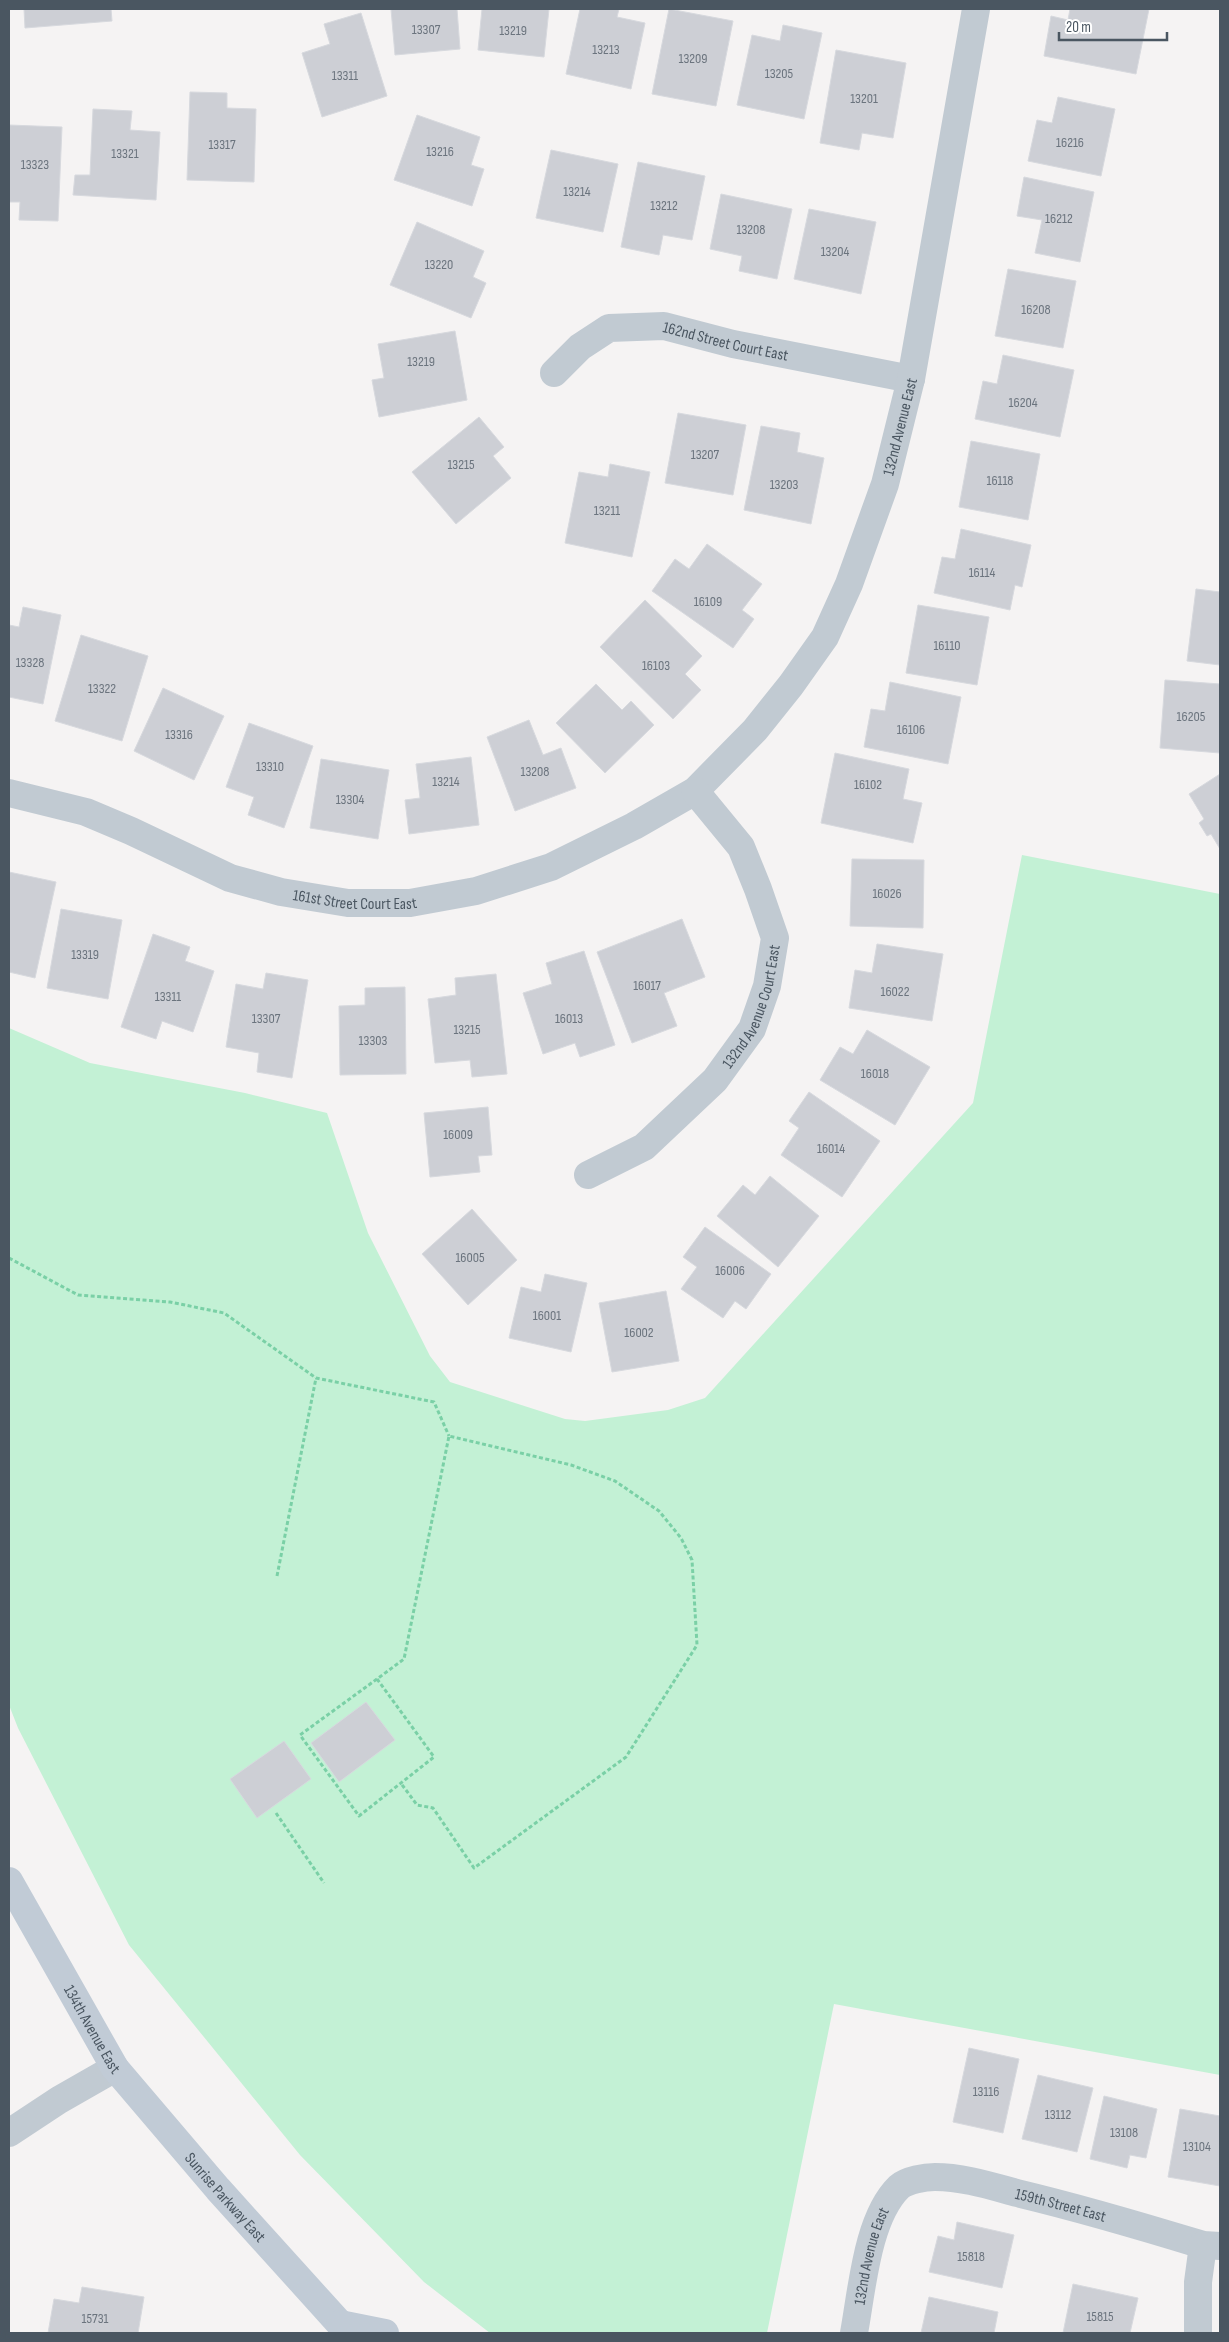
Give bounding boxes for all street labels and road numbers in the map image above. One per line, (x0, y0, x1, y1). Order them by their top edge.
street label: 162nd Street Court East (661, 318, 790, 366)
street label: 132nd Avenue East (879, 376, 922, 478)
street label: 161st Street Court East (291, 886, 419, 914)
street label: 132nd Avenue Court East (719, 943, 785, 1073)
street label: 134th Avenue East (59, 1982, 124, 2078)
street label: Sunrise Parkway East (180, 2149, 269, 2247)
street label: 159th Street East (1013, 2185, 1108, 2227)
street label: 132nd Avenue East (851, 2204, 894, 2306)

